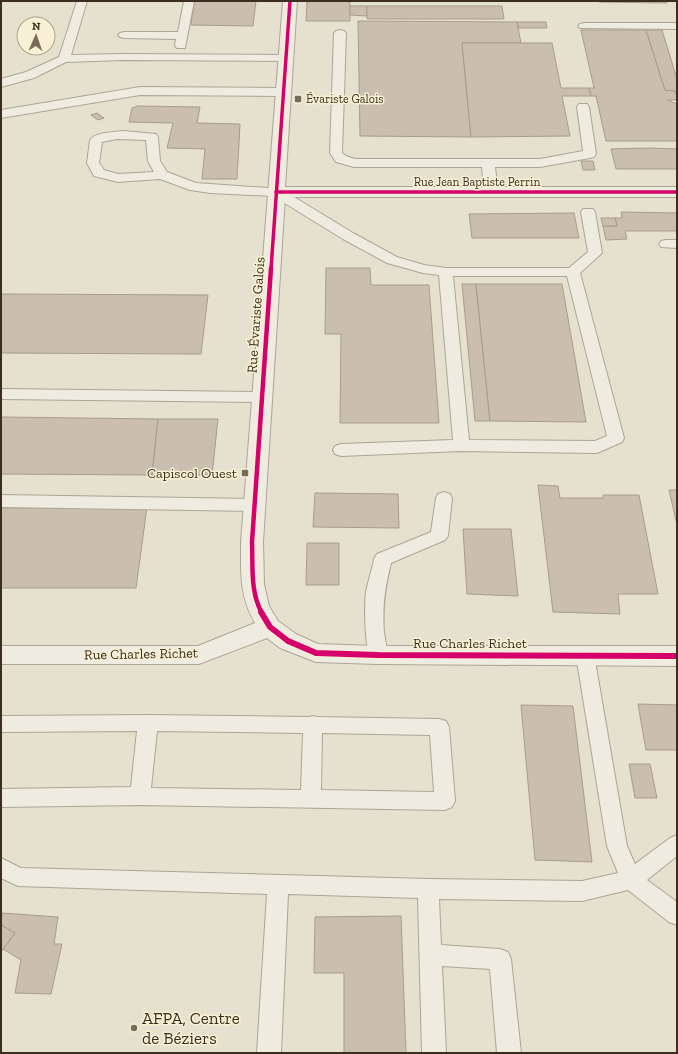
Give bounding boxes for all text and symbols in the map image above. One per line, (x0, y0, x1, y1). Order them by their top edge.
north arrow (16, 16, 56, 56)
text: N (32, 20, 41, 33)
place label: Évariste Galois (306, 91, 384, 106)
marker: Évariste Galois (293, 94, 303, 104)
street label: Rue Jean Baptiste Perrin (414, 175, 540, 189)
street label: Rue Évariste Galois (243, 256, 269, 374)
place label: Capiscol Ouest (147, 465, 238, 482)
marker: Capiscol Ouest (240, 468, 250, 478)
street label: Rue Charles Richet (413, 635, 528, 652)
street label: Rue Charles Richet (84, 644, 199, 663)
place label: AFPA, Centre de Béziers (142, 1008, 240, 1048)
marker: AFPA, Centre de Béziers (129, 1023, 139, 1033)

